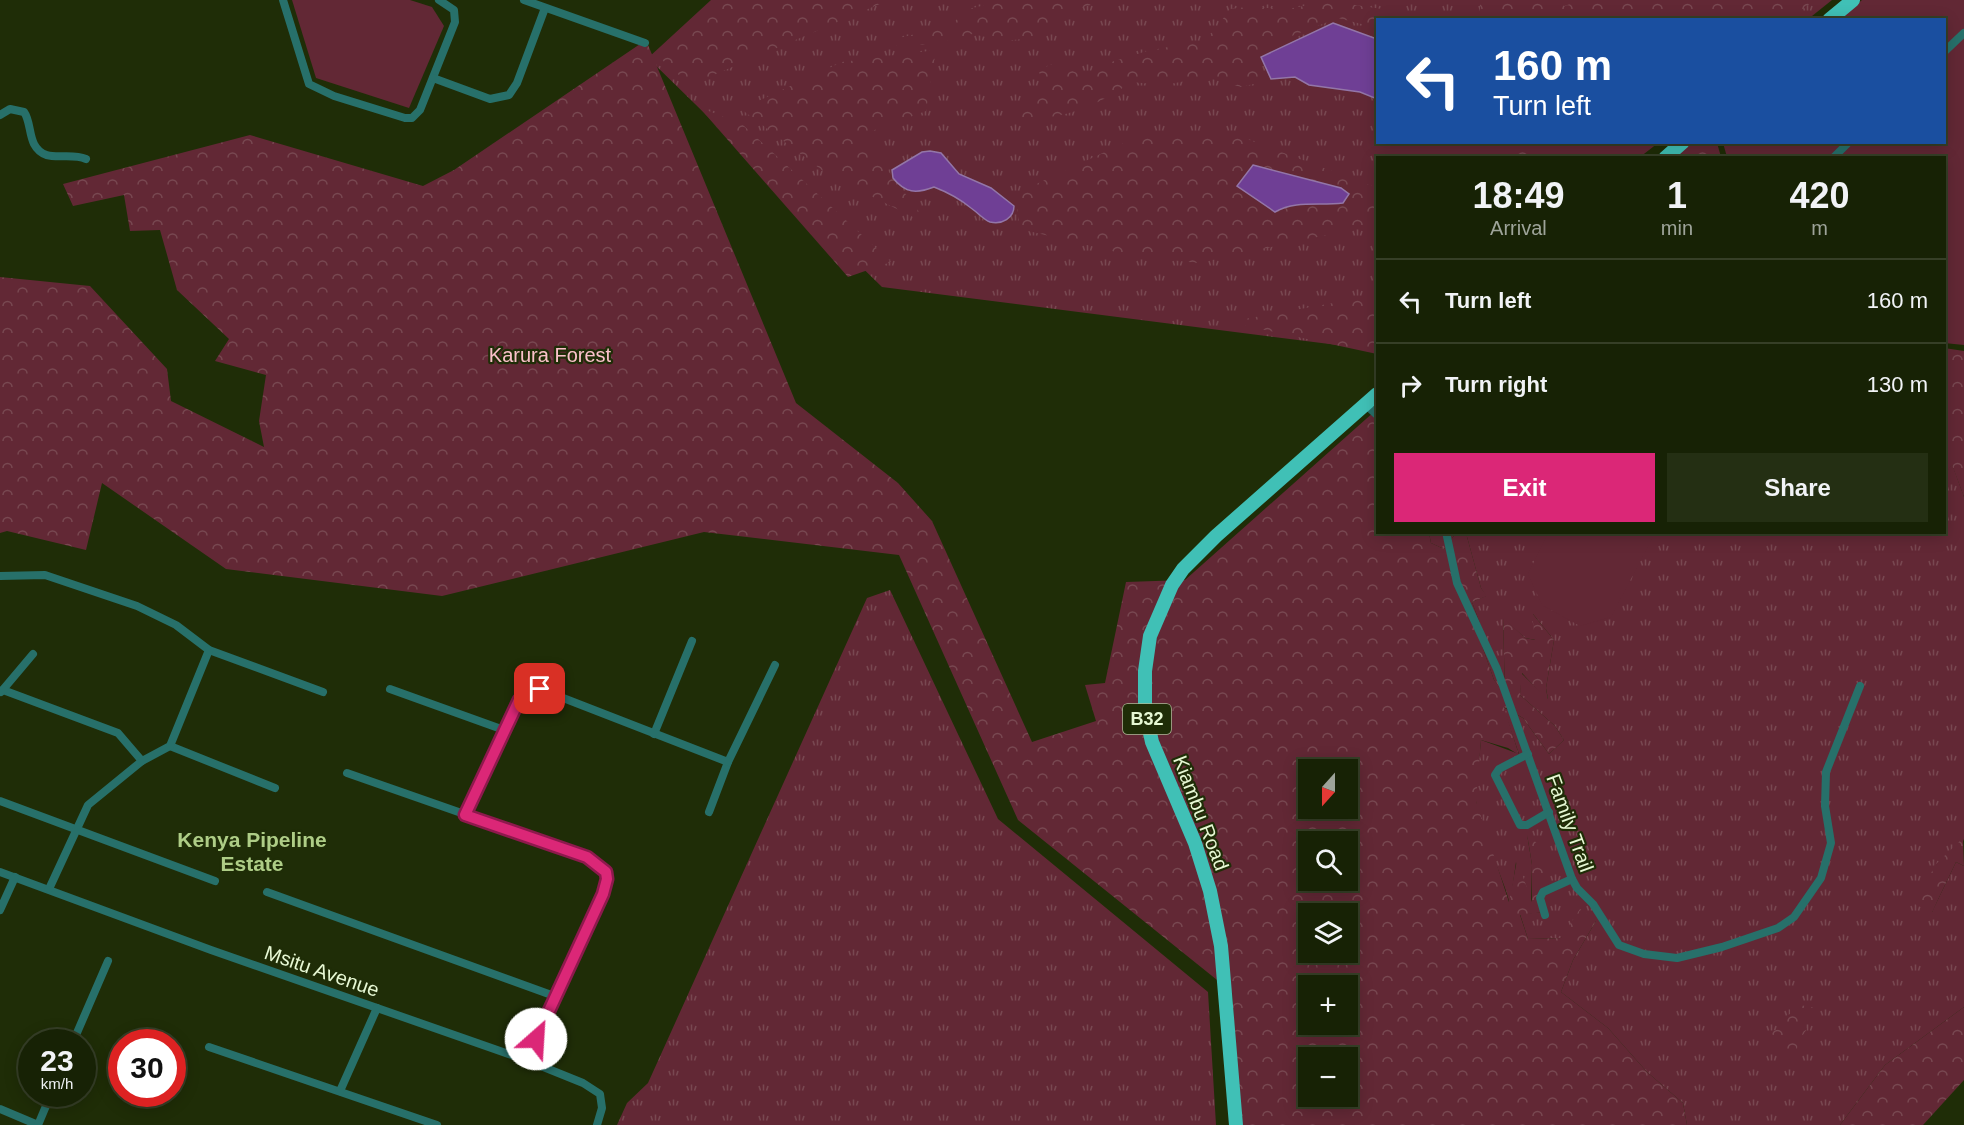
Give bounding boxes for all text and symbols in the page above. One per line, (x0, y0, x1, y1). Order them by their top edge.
icon: left (1394, 42, 1472, 120)
text: 160 m (1493, 42, 1612, 89)
text: Turn left (1493, 91, 1591, 121)
text: 18:49 (1472, 175, 1564, 216)
text: 1 (1667, 175, 1687, 216)
text: 420 (1789, 175, 1850, 216)
text: Arrival (1490, 217, 1547, 239)
text: min (1661, 217, 1693, 239)
text: m (1811, 217, 1828, 239)
icon: left (1394, 285, 1427, 318)
text: Turn left (1445, 288, 1531, 313)
text: 160 m (1867, 288, 1928, 313)
park label: Karura Forest (489, 344, 612, 366)
icon: right (1394, 369, 1427, 402)
text: Turn right (1445, 372, 1547, 397)
text: 130 m (1867, 372, 1928, 397)
button: Exit (1394, 453, 1655, 522)
button: Share (1667, 453, 1928, 522)
pin (514, 663, 565, 714)
icon: arrive (523, 672, 556, 705)
road number: B32 (1123, 704, 1171, 734)
street label: Kiambu Road (1169, 752, 1233, 874)
north arrow (1298, 759, 1358, 819)
map controls (1298, 759, 1358, 1107)
street label: Family Trail (1542, 771, 1598, 875)
district label: Kenya Pipeline Estate (177, 828, 327, 875)
button: search (1298, 831, 1358, 891)
button: layers (1298, 903, 1358, 963)
street label: Msitu Avenue (262, 941, 382, 1001)
button: + (1298, 975, 1358, 1035)
position arrow (504, 1007, 568, 1071)
speed limit sign: 30 (108, 1029, 186, 1107)
text: 23 (40, 1044, 74, 1077)
button: − (1298, 1047, 1358, 1107)
text: km/h (41, 1075, 73, 1092)

